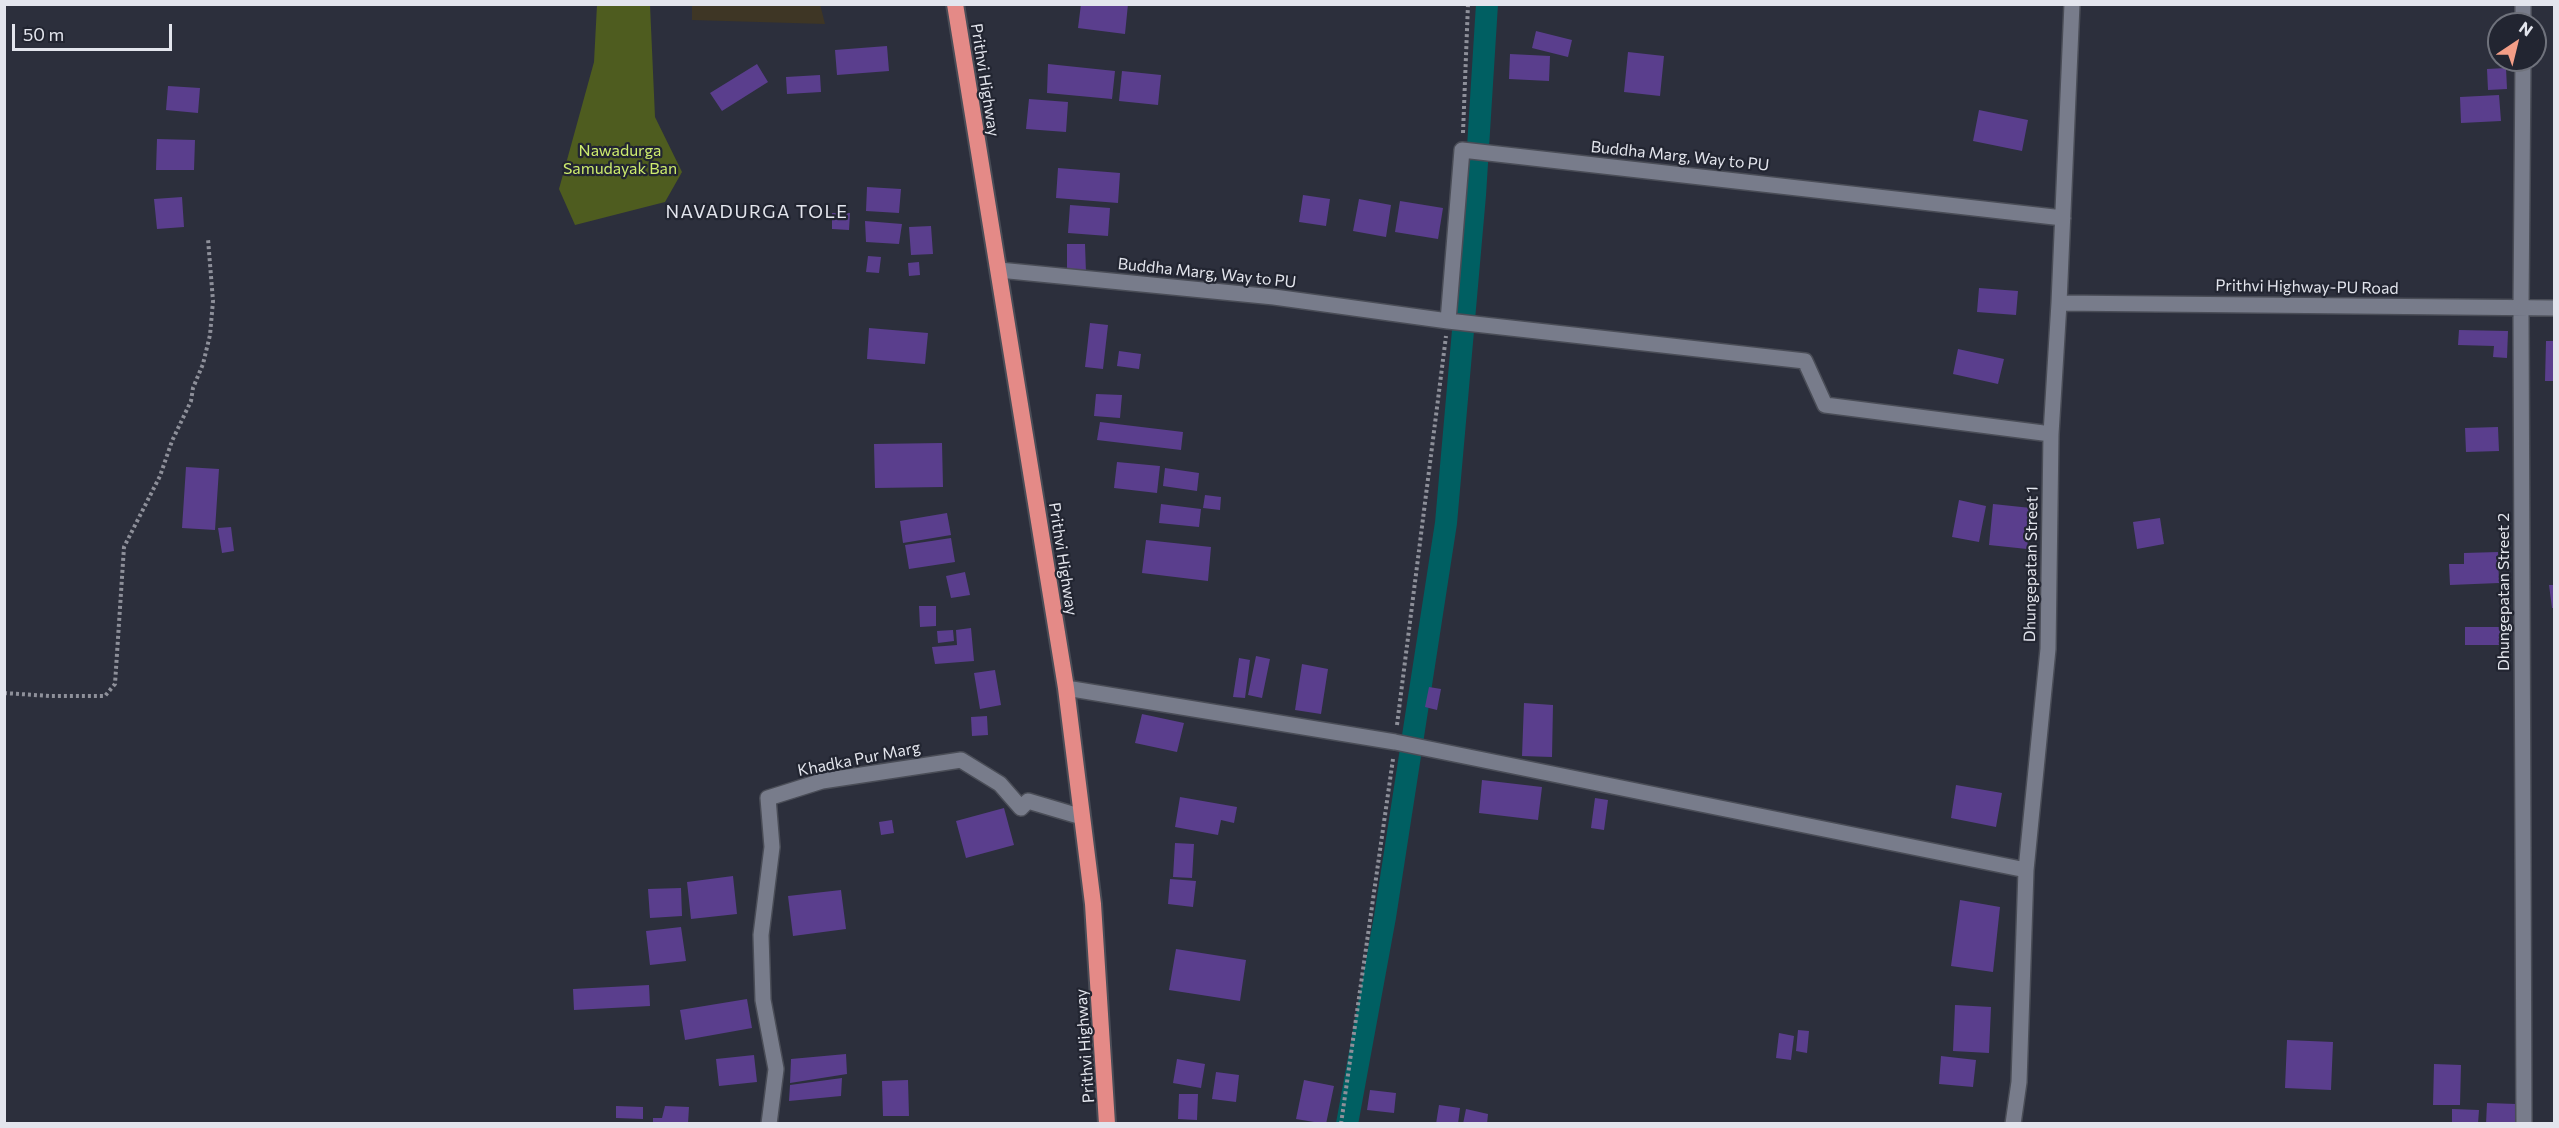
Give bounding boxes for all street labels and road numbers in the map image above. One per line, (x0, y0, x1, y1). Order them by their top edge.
street label: Prithvi Highway (967, 22, 1003, 138)
street label: Buddha Marg, Way to PU (1590, 137, 1770, 175)
street label: Buddha Marg, Way to PU (1117, 254, 1297, 292)
street label: Prithvi Highway-PU Road (2215, 276, 2399, 298)
street label: Dhungepatan Street 1 (2020, 486, 2042, 642)
street label: Prithvi Highway (1045, 501, 1081, 617)
street label: Dhungepatan Street 2 (2494, 513, 2514, 671)
street label: Khadka Pur Marg (796, 738, 922, 780)
street label: Prithvi Highway (1071, 988, 1099, 1104)

